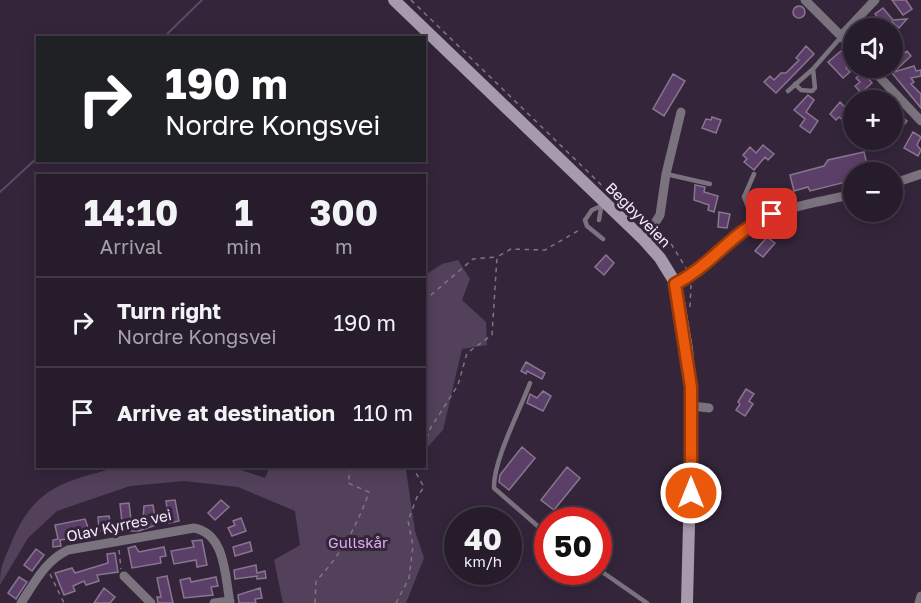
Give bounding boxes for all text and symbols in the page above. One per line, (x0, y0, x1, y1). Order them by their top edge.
map controls (843, 18, 903, 222)
button: sound (843, 18, 903, 78)
text: 190 m (165, 58, 288, 108)
icon: right (66, 60, 144, 138)
button: + (843, 90, 903, 150)
text: Nordre Kongsvei (165, 109, 381, 141)
button: − (843, 162, 903, 222)
street label: Begbyveien (602, 178, 675, 251)
pin (746, 188, 797, 239)
text: 14:10 (84, 191, 178, 234)
text: 1 (235, 191, 253, 234)
text: 300 (309, 191, 378, 234)
icon: arrive (755, 197, 788, 230)
text: Arrival (100, 234, 162, 258)
text: min (226, 234, 262, 258)
text: m (335, 234, 353, 258)
text: Turn right (117, 297, 221, 324)
icon: right (66, 306, 99, 339)
text: 190 m (333, 309, 396, 336)
text: Nordre Kongsvei (117, 324, 277, 348)
icon: arrive (66, 396, 99, 429)
text: Arrive at destination (117, 399, 335, 426)
text: 110 m (353, 399, 413, 426)
position arrow (659, 461, 723, 525)
street label: Olav Kyrres vei (65, 505, 173, 545)
speed limit sign: 50 (534, 507, 612, 585)
text: 40 (464, 521, 502, 557)
park label: Gullskår (328, 533, 388, 551)
text: km/h (464, 552, 502, 570)

